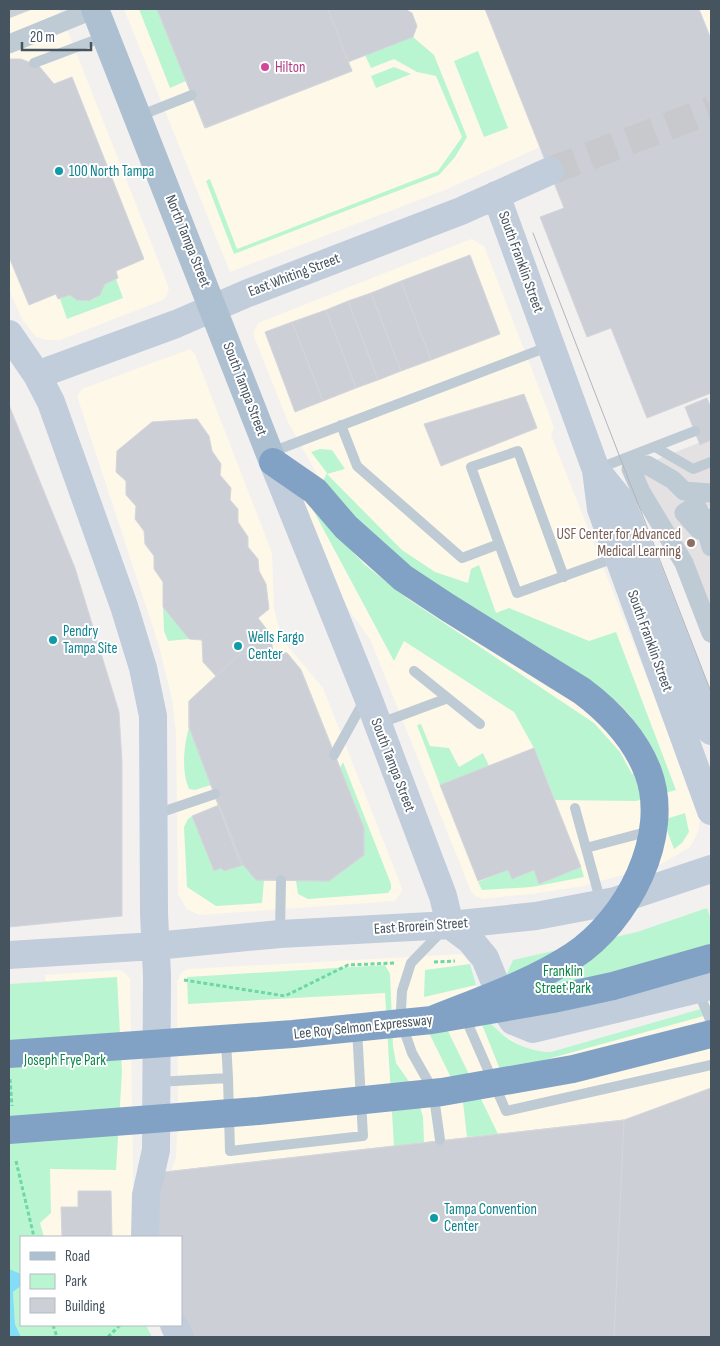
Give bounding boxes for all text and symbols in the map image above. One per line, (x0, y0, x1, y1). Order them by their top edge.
scale bar (22, 20, 91, 52)
text: 20 m (30, 28, 55, 47)
place label: Hilton (275, 58, 305, 77)
marker: Hilton (259, 61, 271, 73)
place label: 100 North Tampa (69, 162, 154, 181)
marker: 100 North Tampa (53, 165, 65, 177)
street label: North Tampa Street (161, 192, 215, 290)
street label: South Franklin Street (494, 209, 548, 316)
street label: East Whiting Street (245, 249, 343, 301)
street label: South Tampa Street (218, 339, 272, 439)
place label: USF Center for Advanced Medical Learning (557, 525, 681, 561)
marker: USF Center for Advanced Medical Learning (685, 537, 697, 549)
street label: South Franklin Street (623, 588, 677, 695)
place label: Pendry Tampa Site (63, 622, 118, 658)
place label: Wells Fargo Center (248, 628, 304, 664)
marker: Pendry Tampa Site (47, 634, 59, 646)
marker: Wells Fargo Center (232, 640, 244, 652)
street label: South Tampa Street (366, 715, 420, 815)
street label: East Brorein Street (373, 913, 469, 939)
park label: Franklin Street Park (535, 962, 591, 998)
street label: Lee Roy Selmon Expressway (293, 1010, 433, 1044)
park label: Joseph Frye Park (23, 1051, 106, 1070)
place label: Tampa Convention Center (444, 1200, 537, 1236)
marker: Tampa Convention Center (428, 1212, 440, 1224)
legend (20, 1236, 182, 1326)
text: Road (65, 1247, 90, 1266)
text: Park (65, 1272, 87, 1291)
text: Building (65, 1297, 105, 1316)

